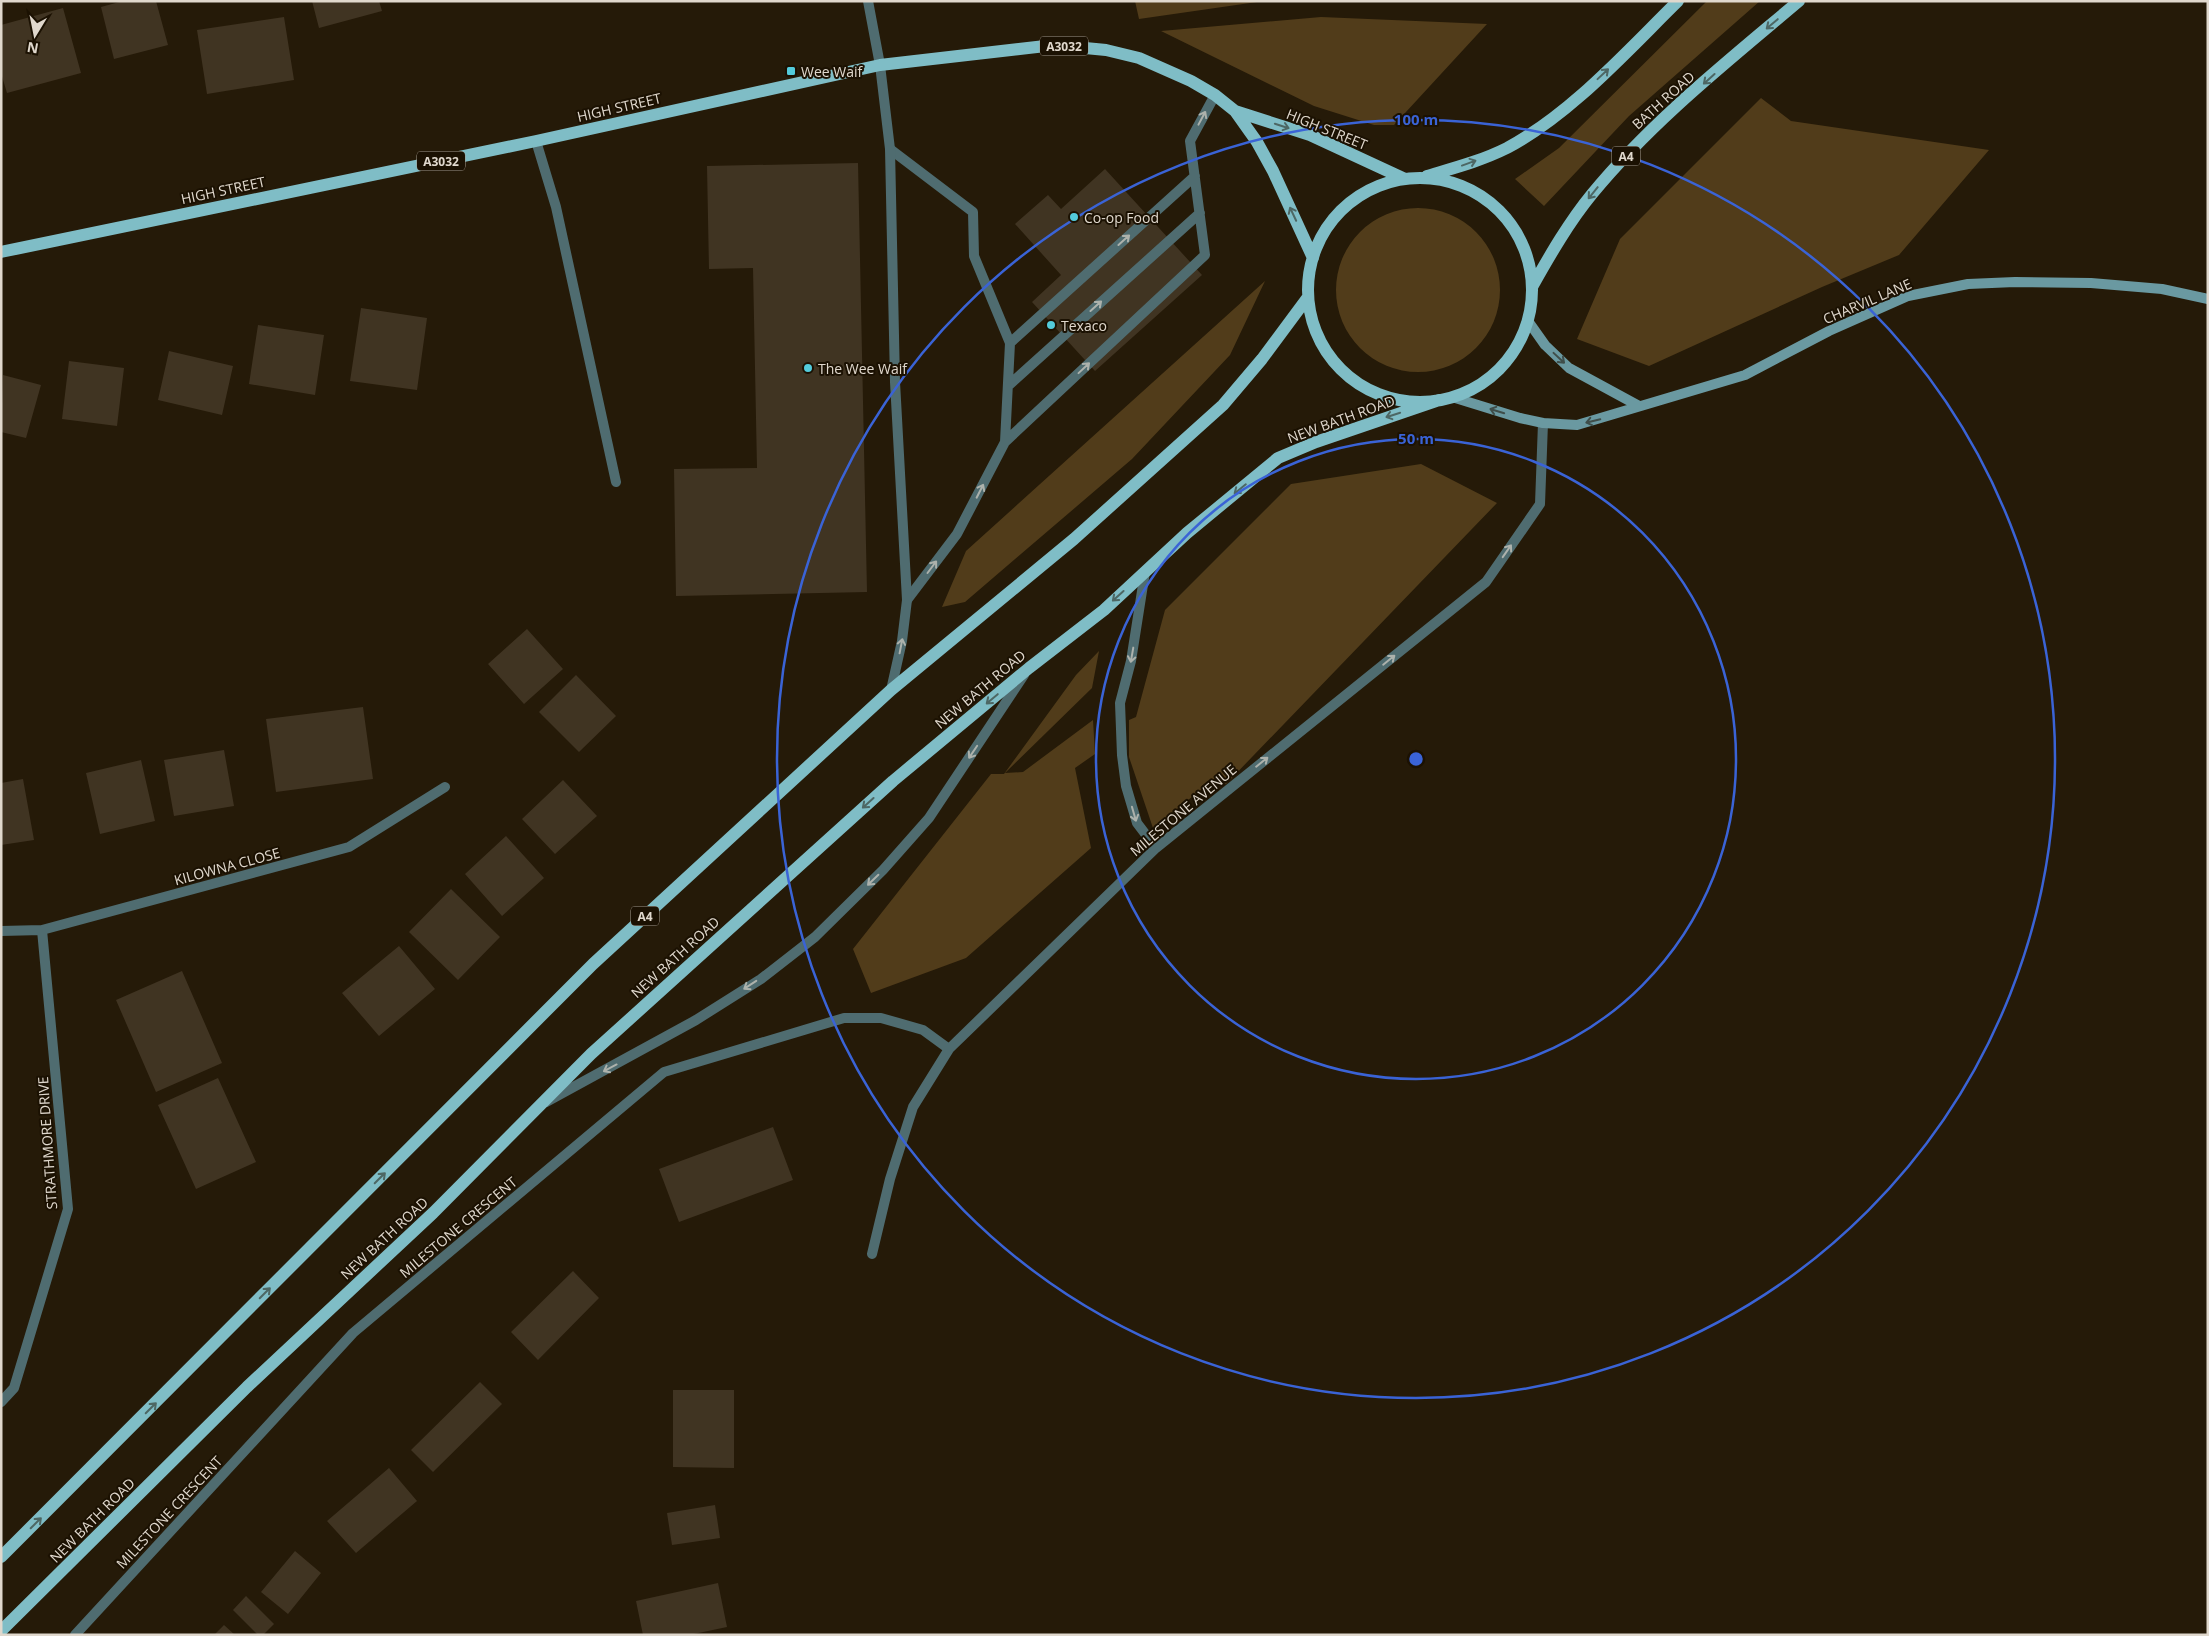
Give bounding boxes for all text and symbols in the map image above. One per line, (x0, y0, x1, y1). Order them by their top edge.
north arrow (10, 10, 60, 60)
one-way arrow (1766, 18, 1779, 29)
road number: A3032 (1040, 36, 1088, 56)
text: N (25, 38, 40, 59)
place label: Wee Waif (801, 62, 864, 81)
marker: Wee Waif (785, 65, 797, 77)
street label: BATH ROAD (1628, 67, 1698, 133)
one-way arrow (1597, 68, 1609, 80)
one-way arrow (1702, 74, 1715, 85)
street label: HIGH STREET (575, 88, 663, 126)
street label: HIGH STREET (1284, 104, 1371, 154)
text: 100 m (1394, 109, 1438, 129)
one-way arrow (1198, 111, 1207, 126)
one-way arrow (1273, 121, 1289, 131)
road number: A4 (1612, 146, 1640, 166)
road number: A3032 (417, 152, 465, 170)
one-way arrow (1461, 158, 1476, 167)
street label: HIGH STREET (179, 172, 267, 208)
one-way arrow (1588, 187, 1599, 200)
one-way arrow (1287, 207, 1297, 222)
place label: Co-op Food (1084, 208, 1159, 227)
marker: Co-op Food (1068, 211, 1080, 223)
one-way arrow (1117, 234, 1130, 246)
street label: CHARVIL LANE (1820, 274, 1914, 328)
one-way arrow (1090, 300, 1103, 312)
place label: Texaco (1061, 316, 1107, 335)
marker: Texaco (1045, 319, 1057, 331)
one-way arrow (1553, 352, 1565, 364)
place label: The Wee Waif (818, 359, 908, 378)
marker: The Wee Waif (802, 362, 814, 374)
one-way arrow (1077, 363, 1090, 374)
street label: NEW BATH ROAD (1285, 391, 1397, 447)
one-way arrow (1489, 405, 1505, 415)
one-way arrow (1385, 411, 1401, 420)
one-way arrow (1586, 417, 1602, 426)
text: 50 m (1398, 428, 1434, 448)
one-way arrow (975, 483, 985, 498)
one-way arrow (1234, 484, 1247, 495)
one-way arrow (1502, 544, 1512, 558)
one-way arrow (927, 560, 937, 574)
one-way arrow (1112, 591, 1125, 602)
one-way arrow (897, 638, 906, 654)
street label: NEW BATH ROAD (931, 645, 1029, 733)
one-way arrow (1126, 646, 1136, 662)
one-way arrow (1382, 655, 1395, 666)
one-way arrow (986, 693, 999, 704)
one-way arrow (968, 745, 978, 759)
centre of rings (1407, 750, 1425, 768)
one-way arrow (1255, 757, 1268, 768)
street label: MILESTONE AVENUE (1126, 760, 1240, 860)
one-way arrow (861, 798, 874, 809)
one-way arrow (1130, 806, 1139, 822)
street label: KILOWNA CLOSE (172, 843, 282, 889)
one-way arrow (867, 873, 879, 886)
road number: A4 (631, 906, 659, 926)
street label: NEW BATH ROAD (627, 912, 723, 1002)
one-way arrow (744, 981, 758, 991)
one-way arrow (603, 1063, 618, 1073)
street label: STRATHMORE DRIVE (33, 1076, 61, 1210)
one-way arrow (374, 1171, 386, 1184)
street label: MILESTONE CRESCENT (395, 1172, 521, 1282)
street label: NEW BATH ROAD (336, 1193, 432, 1283)
one-way arrow (259, 1287, 272, 1299)
one-way arrow (145, 1402, 157, 1414)
street label: MILESTONE CRESCENT (112, 1451, 226, 1572)
street label: NEW BATH ROAD (45, 1473, 139, 1567)
one-way arrow (30, 1517, 42, 1529)

